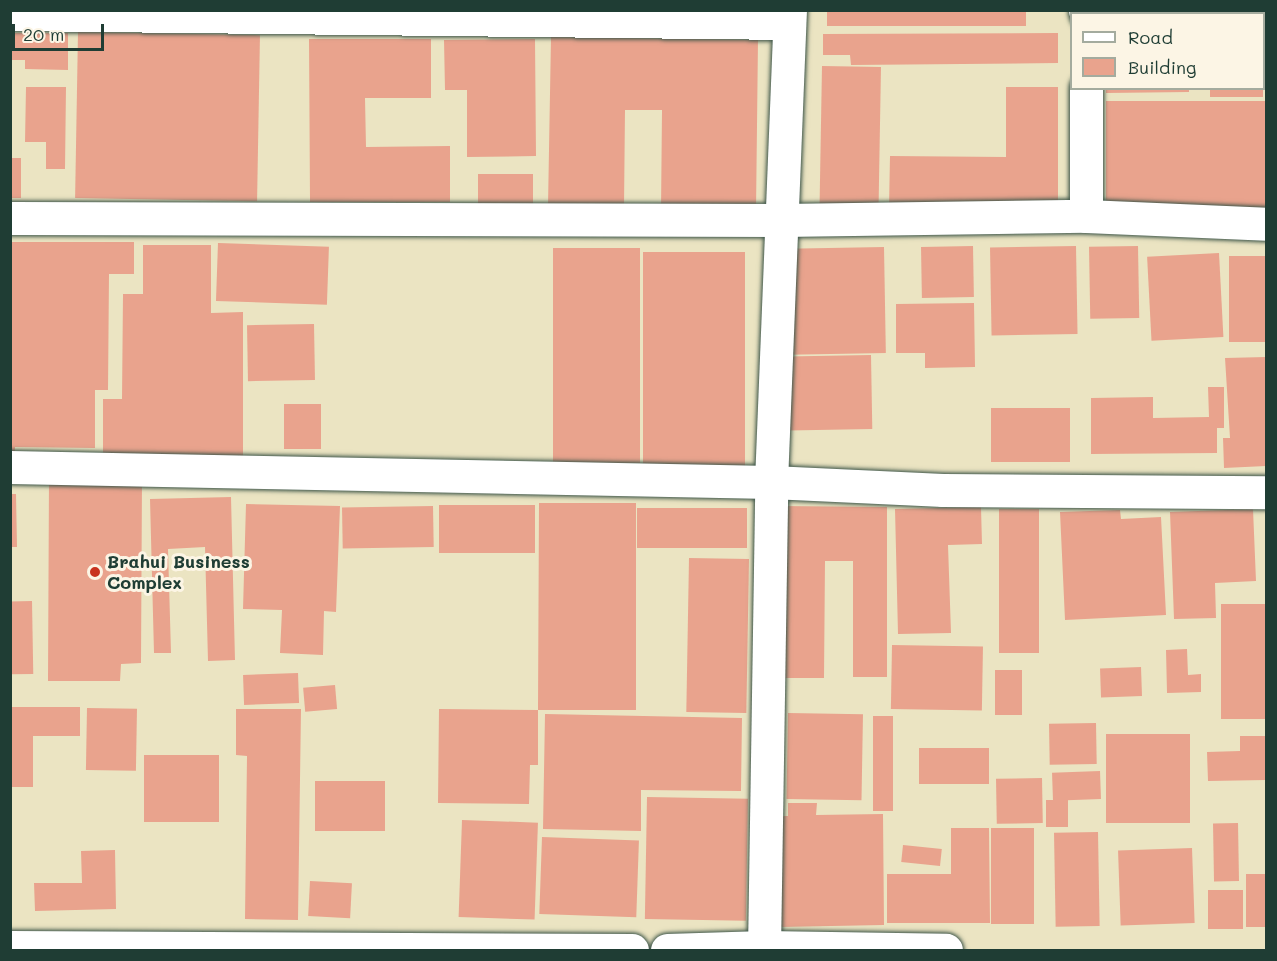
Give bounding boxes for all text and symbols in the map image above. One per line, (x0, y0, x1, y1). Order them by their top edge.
scale bar (15, 12, 106, 50)
legend (1070, 12, 1265, 90)
text: 20 m (23, 22, 64, 46)
text: Road (1128, 25, 1173, 49)
text: Building (1128, 55, 1196, 79)
place label: Brahui Business Complex (107, 551, 250, 594)
marker: Brahui Business Complex (88, 565, 102, 579)

